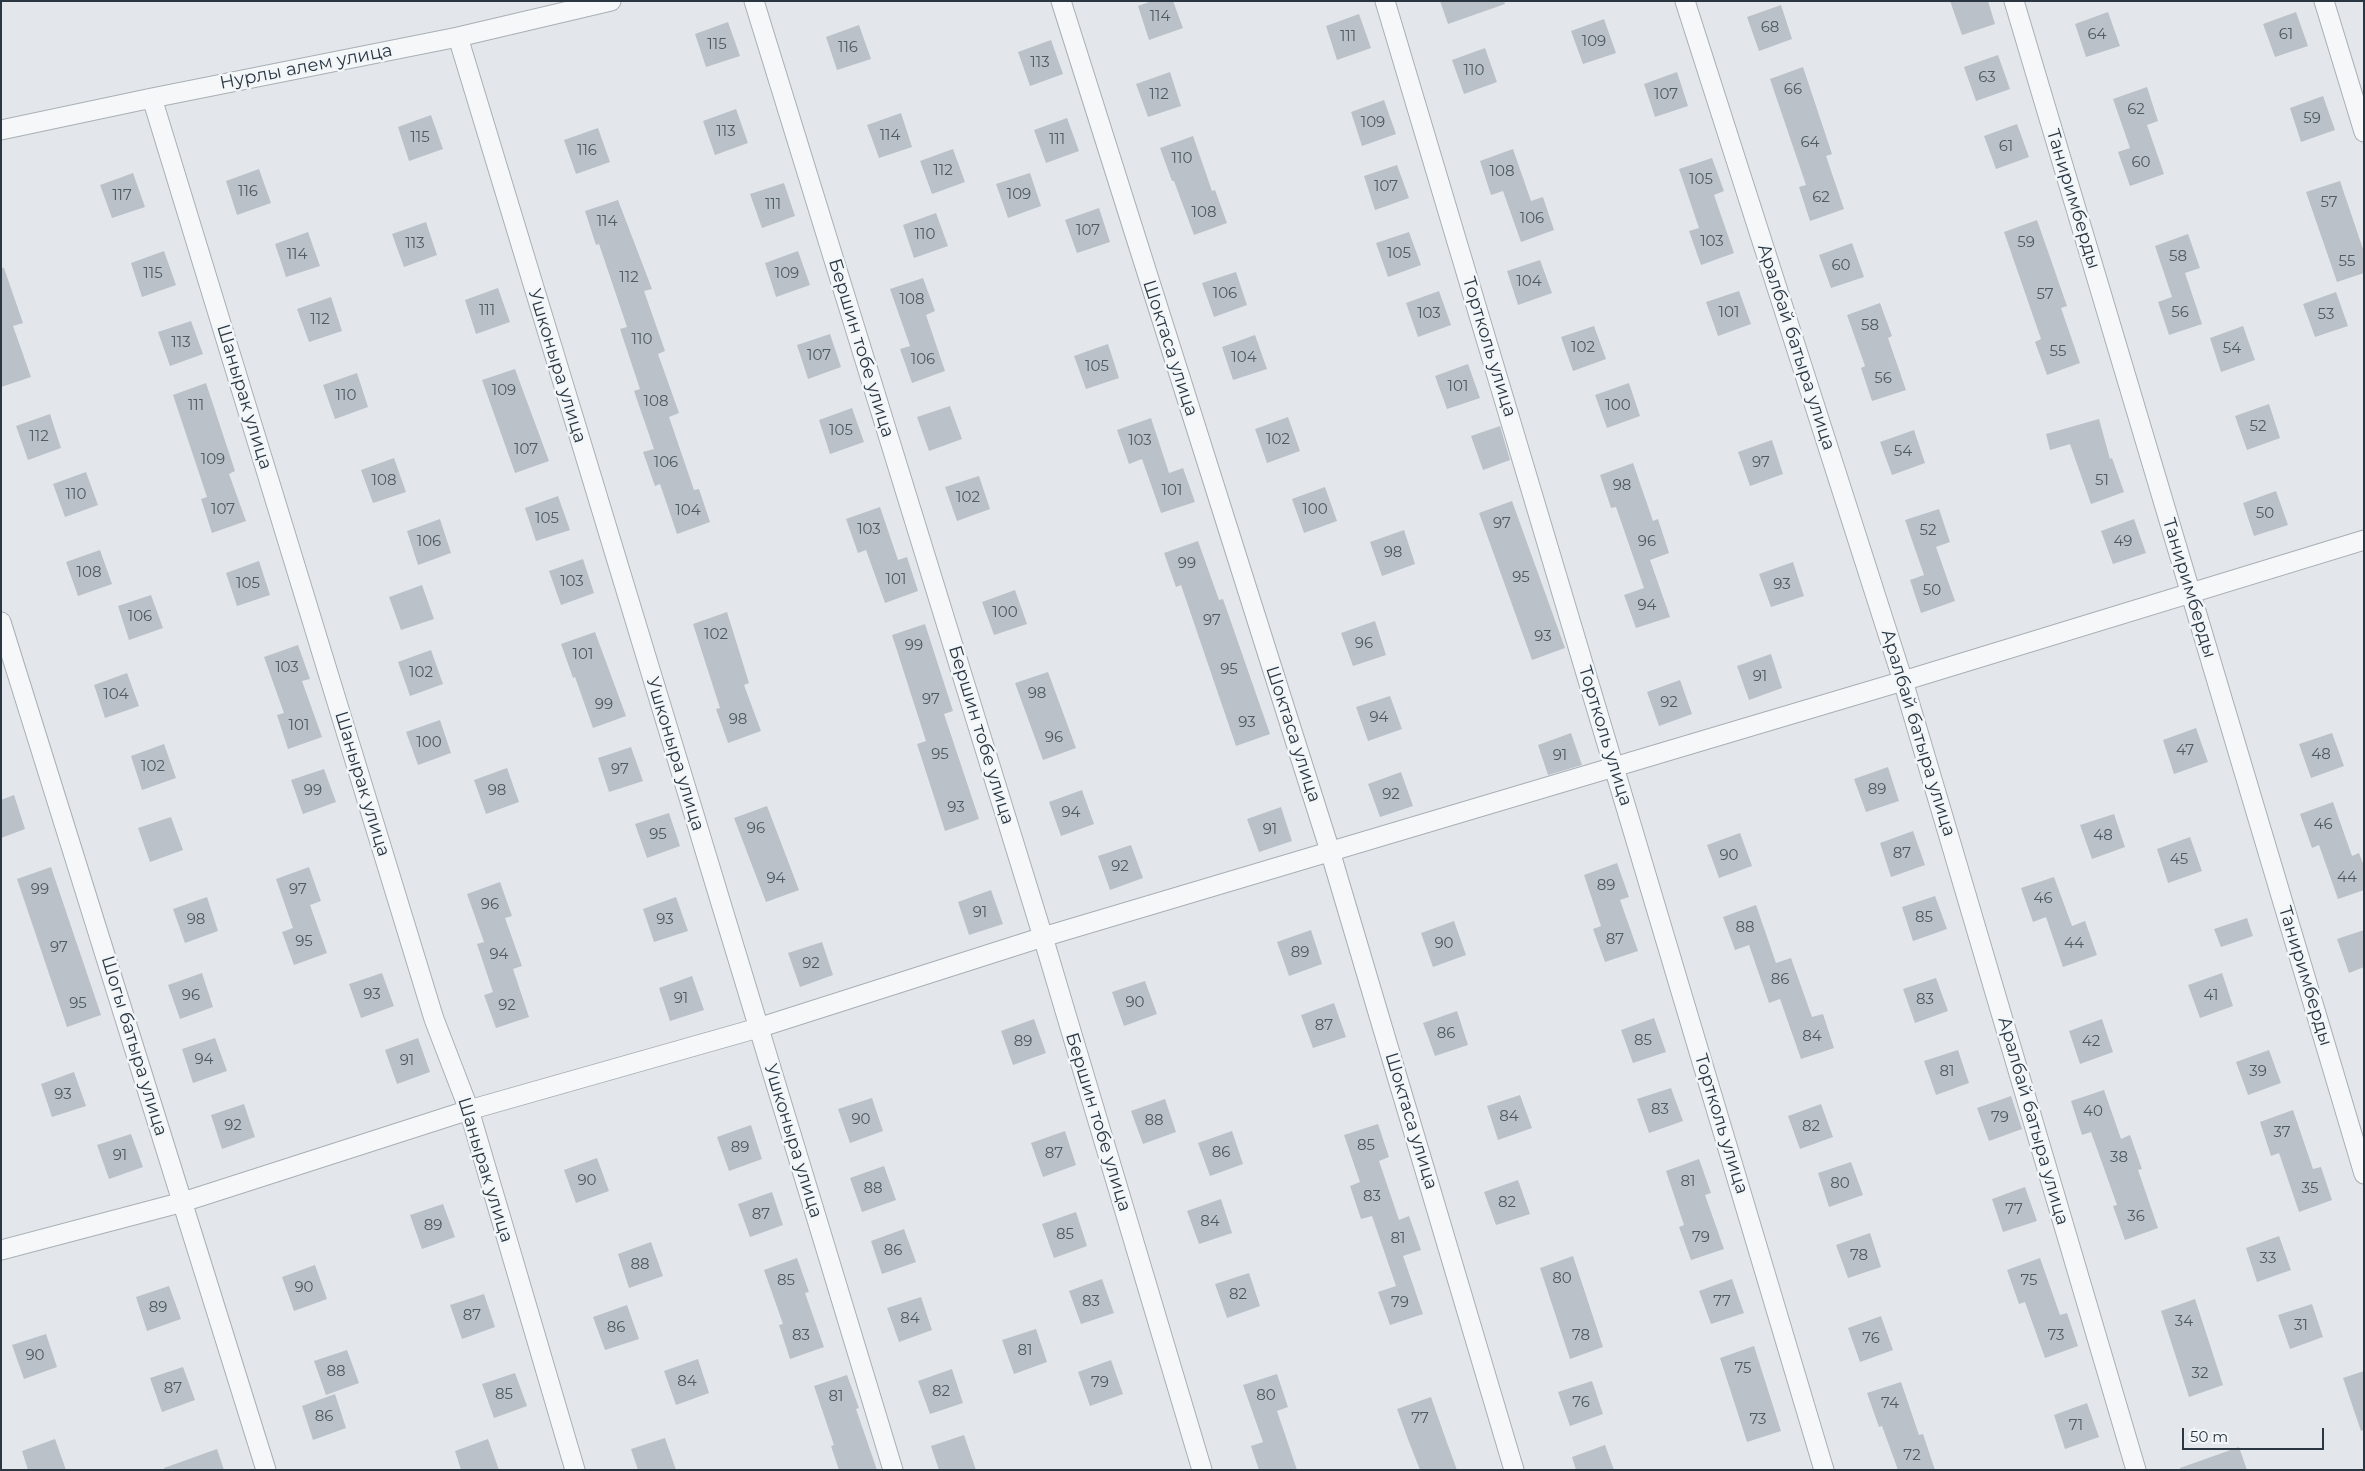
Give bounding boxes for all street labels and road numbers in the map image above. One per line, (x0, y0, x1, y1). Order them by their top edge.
street label: Нурлы алем улица (218, 40, 394, 94)
street label: Таниримберды (2041, 126, 2105, 272)
street label: Аралбай батыра улица (1752, 241, 1840, 453)
street label: Бершин тобе улица (823, 256, 899, 440)
street label: Тортколь улица (1457, 274, 1521, 420)
street label: Шоктаса улица (1138, 277, 1202, 419)
street label: Ушконыра улица (523, 286, 591, 446)
street label: Шанырак улица (212, 322, 276, 472)
street label: Таниримберды (2157, 515, 2221, 661)
street label: Аралбай батыра улица (1876, 627, 1960, 839)
street label: Бершин тобе улица (943, 643, 1019, 827)
street label: Шоктаса улица (1261, 663, 1325, 805)
street label: Тортколь улица (1573, 663, 1637, 809)
street label: Ушконыра улица (641, 674, 709, 834)
street label: Шанырак улица (330, 709, 394, 859)
street label: Таниримберды (2273, 903, 2337, 1049)
street label: Шогы батыра улица (96, 953, 172, 1139)
street label: Аралбай батыра улица (1993, 1014, 2073, 1228)
street label: Бершин тобе улица (1060, 1030, 1136, 1214)
street label: Шоктаса улица (1380, 1050, 1442, 1192)
street label: Тортколь улица (1689, 1051, 1753, 1197)
street label: Ушконыра улица (759, 1061, 827, 1221)
street label: Шанырак улица (453, 1095, 517, 1245)

